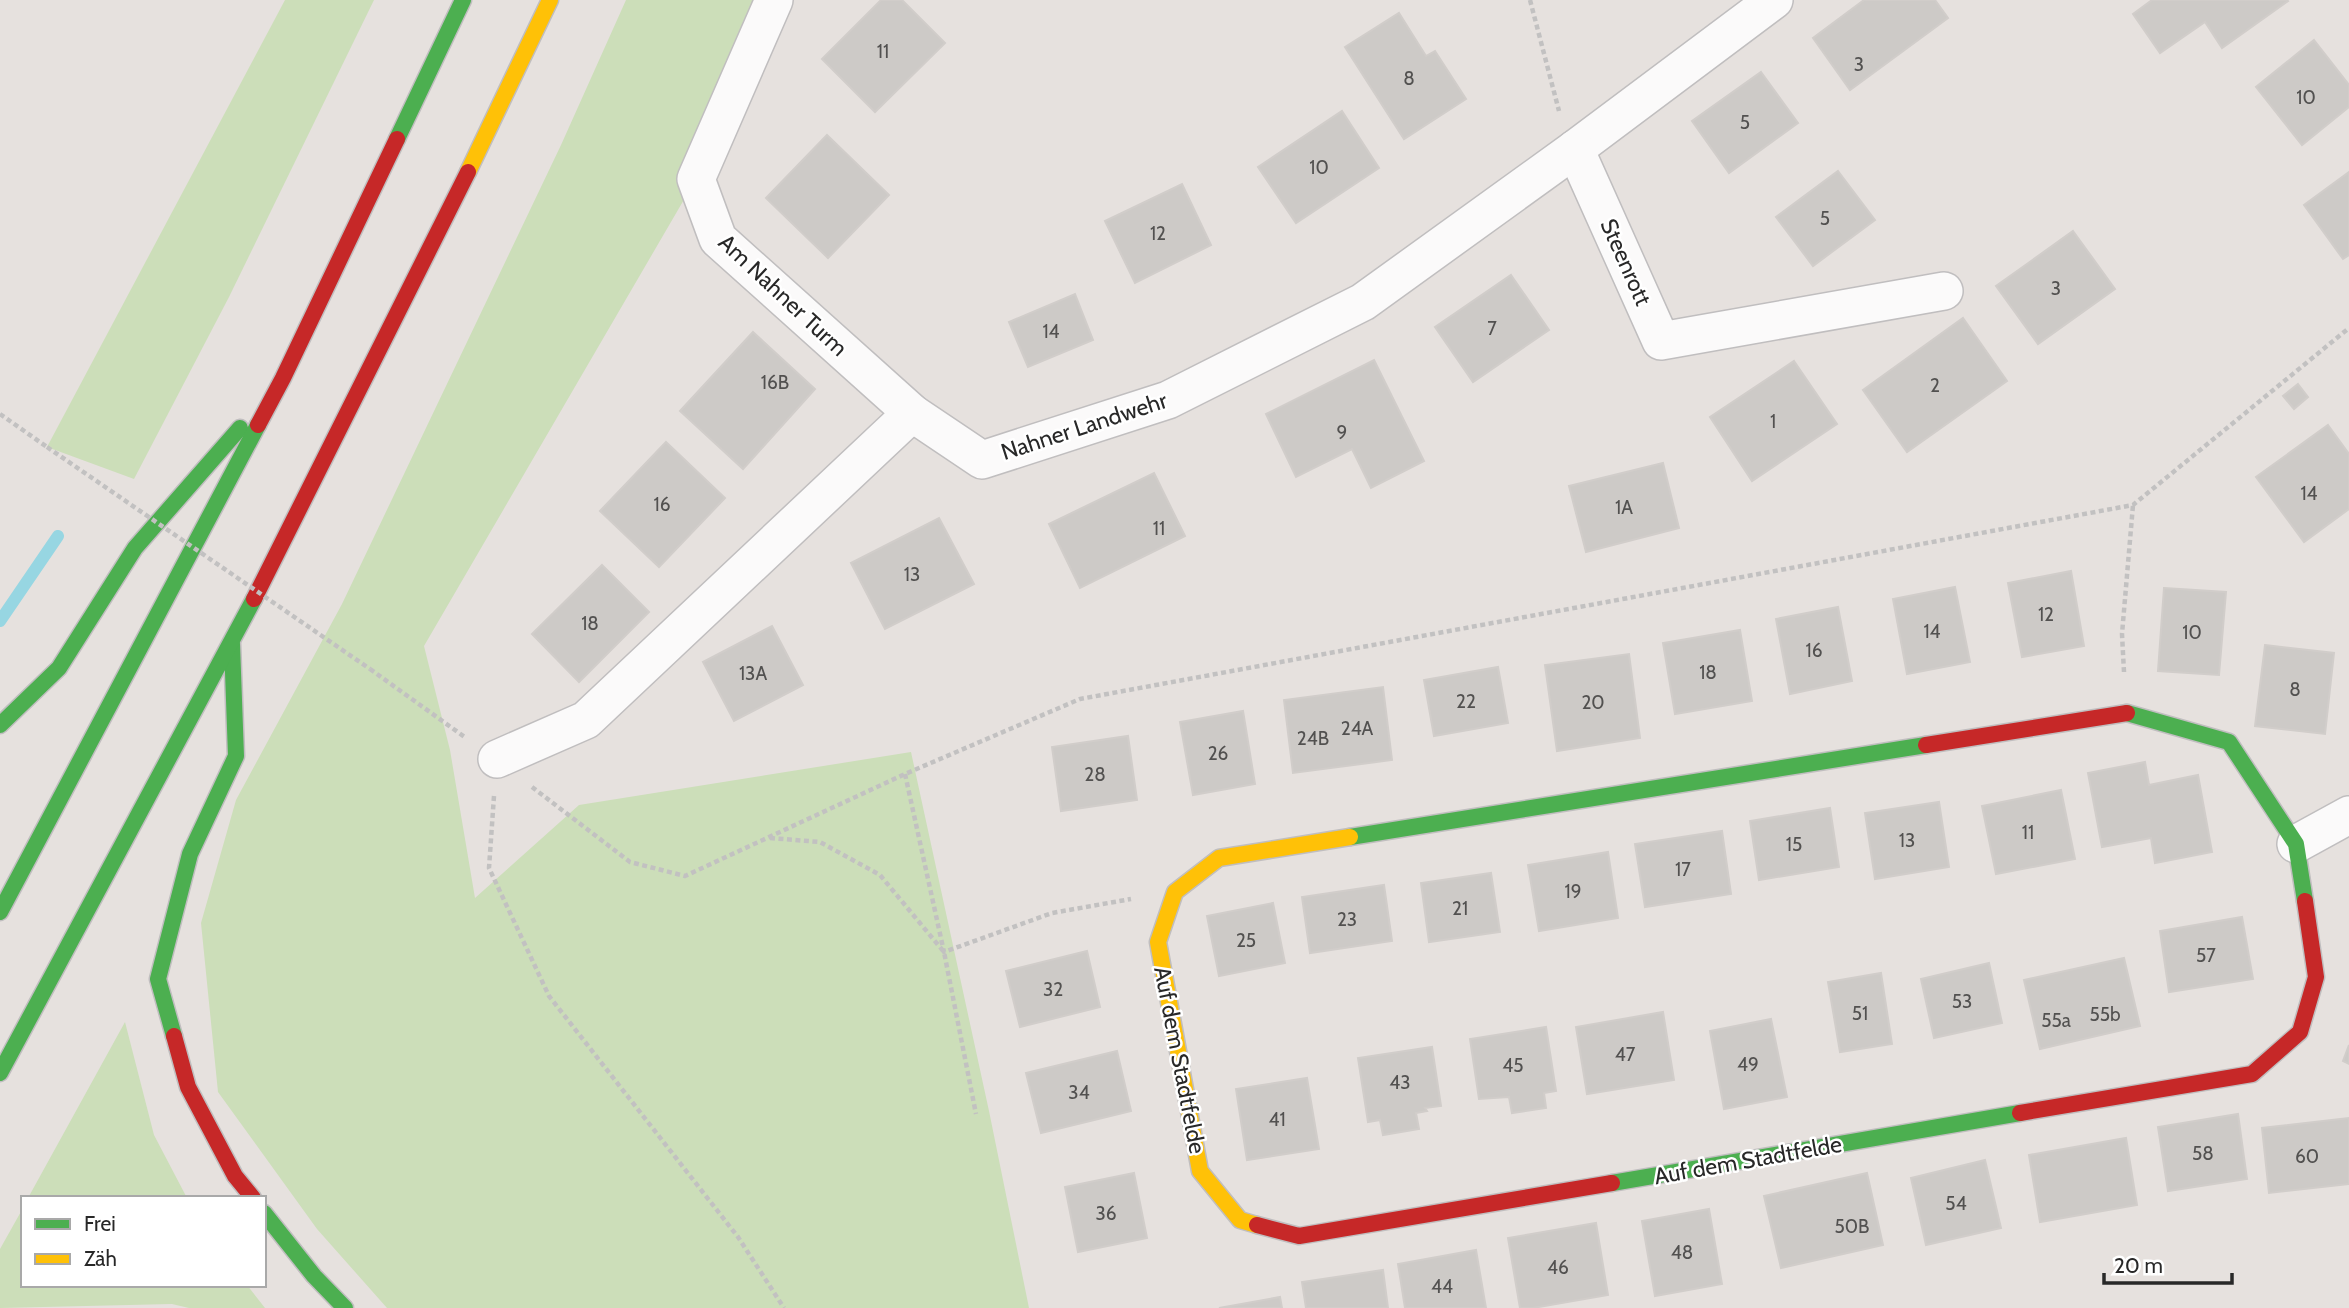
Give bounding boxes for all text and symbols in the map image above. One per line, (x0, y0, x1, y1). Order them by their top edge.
house number: 11 (877, 40, 889, 63)
house number: 3 (1854, 53, 1864, 76)
house number: 8 (1403, 67, 1415, 90)
house number: 10 (2296, 86, 2316, 109)
house number: 5 (1740, 111, 1750, 134)
house number: 10 (1309, 156, 1329, 179)
house number: 5 (1820, 207, 1830, 230)
street label: Steenrott (1594, 214, 1658, 310)
house number: 12 (1150, 222, 1166, 245)
street label: Am Nahner Turm (713, 228, 853, 362)
house number: 3 (2051, 277, 2061, 300)
house number: 7 (1487, 317, 1497, 340)
house number: 14 (1042, 320, 1060, 343)
house number: 16B (761, 371, 789, 394)
house number: 2 (1930, 374, 1940, 397)
street label: Nahner Landwehr (997, 386, 1171, 466)
house number: 1 (1770, 410, 1776, 433)
house number: 9 (1337, 421, 1347, 444)
house number: 14 (2300, 482, 2318, 505)
house number: 16 (654, 493, 671, 516)
house number: 1A (1615, 496, 1633, 519)
house number: 11 (1153, 517, 1165, 540)
house number: 13 (904, 563, 920, 586)
house number: 12 (2038, 603, 2054, 626)
house number: 18 (581, 612, 599, 635)
house number: 14 (1923, 620, 1941, 643)
house number: 10 (2182, 621, 2202, 644)
house number: 16 (1806, 639, 1823, 662)
house number: 18 (1699, 661, 1717, 684)
house number: 13A (739, 662, 767, 685)
house number: 8 (2289, 678, 2301, 701)
house number: 22 (1456, 690, 1476, 713)
house number: 20 (1581, 691, 1605, 714)
house number: 24A (1341, 717, 1374, 740)
house number: 24B (1297, 727, 1329, 750)
house number: 26 (1208, 742, 1228, 765)
house number: 28 (1084, 763, 1106, 786)
house number: 11 (2022, 821, 2034, 844)
house number: 13 (1899, 829, 1915, 852)
house number: 15 (1786, 833, 1802, 856)
house number: 17 (1675, 858, 1691, 881)
house number: 19 (1565, 880, 1582, 903)
house number: 21 (1452, 897, 1468, 920)
house number: 23 (1337, 908, 1357, 931)
house number: 25 (1236, 929, 1256, 952)
house number: 57 (2196, 944, 2216, 967)
street label: Auf dem Stadtfelde (1148, 964, 1212, 1156)
house number: 32 (1043, 978, 1063, 1001)
house number: 53 (1952, 990, 1972, 1013)
house number: 51 (1852, 1002, 1868, 1025)
house number: 55b (2089, 1003, 2121, 1026)
house number: 55a (2041, 1009, 2071, 1032)
house number: 47 (1615, 1043, 1636, 1066)
house number: 49 (1737, 1053, 1759, 1076)
house number: 45 (1502, 1054, 1524, 1077)
house number: 43 (1389, 1071, 1411, 1094)
house number: 34 (1068, 1081, 1090, 1104)
house number: 41 (1268, 1108, 1286, 1131)
street label: Auf dem Stadtfelde (1652, 1130, 1844, 1190)
house number: 58 (2192, 1142, 2214, 1165)
house number: 60 (2295, 1145, 2319, 1168)
house number: 54 (1945, 1192, 1967, 1215)
legend (21, 1196, 266, 1287)
house number: 36 (1095, 1202, 1117, 1225)
text: Frei (84, 1211, 116, 1236)
house number: 50B (1835, 1215, 1869, 1238)
house number: 48 (1671, 1241, 1693, 1264)
scale bar (2104, 1242, 2232, 1286)
text: Zäh (84, 1246, 117, 1271)
text: 20 m (2114, 1253, 2163, 1278)
house number: 46 (1547, 1256, 1569, 1279)
house number: 44 (1431, 1275, 1453, 1298)

